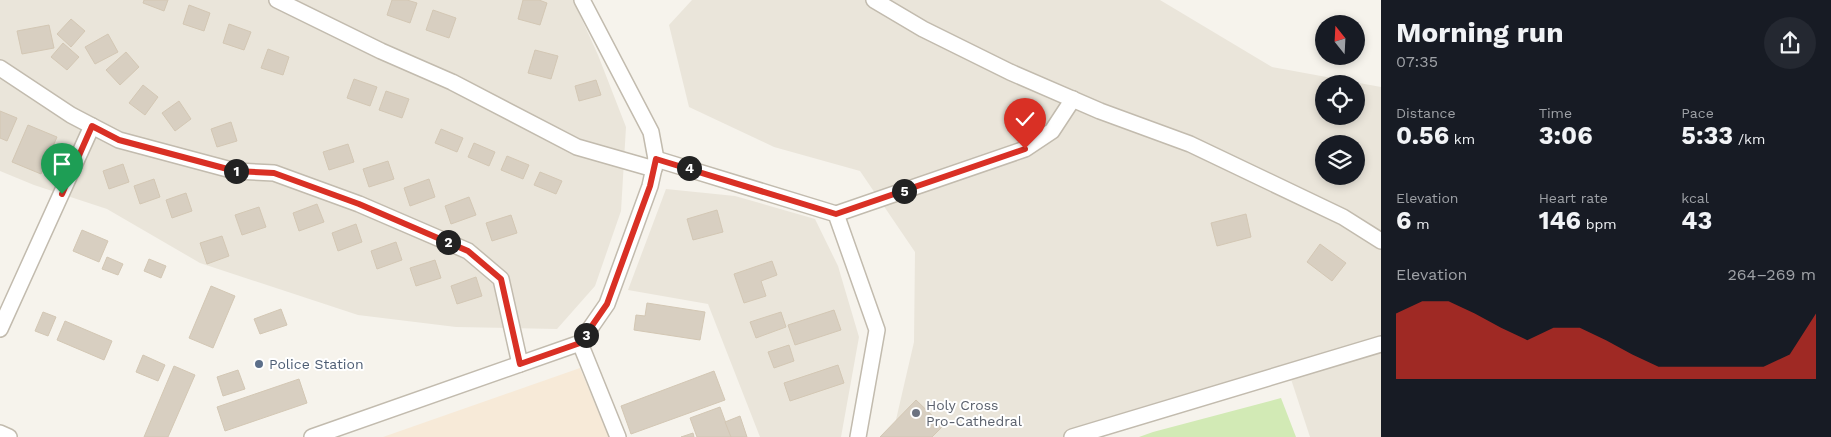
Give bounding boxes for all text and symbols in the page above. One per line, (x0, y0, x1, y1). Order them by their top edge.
north arrow (1315, 15, 1365, 65)
map controls (1315, 15, 1365, 185)
text: Morning run (1396, 16, 1564, 49)
button: share (1764, 17, 1816, 69)
text: 07:35 (1396, 52, 1438, 71)
button: locate (1315, 75, 1365, 125)
pin (1004, 98, 1046, 149)
icon: check (1011, 105, 1039, 133)
text: Distance (1396, 105, 1456, 121)
text: Time (1539, 105, 1572, 121)
text: Pace (1681, 105, 1714, 121)
text: 0.56 (1396, 121, 1449, 150)
text: 3:06 (1539, 121, 1593, 150)
text: 5:33 (1681, 121, 1733, 150)
text: km (1449, 131, 1475, 147)
text: /km (1733, 131, 1765, 147)
button: layers (1315, 135, 1365, 185)
pin (41, 143, 83, 194)
icon: arrive (48, 150, 76, 178)
pin: 4 (676, 156, 702, 180)
pin: 1 (224, 158, 248, 184)
text: 4 (685, 160, 694, 176)
text: 1 (233, 163, 240, 179)
pin: 5 (892, 178, 916, 204)
text: 5 (900, 183, 909, 199)
text: Elevation (1396, 190, 1459, 206)
text: Heart rate (1539, 190, 1608, 206)
text: kcal (1681, 190, 1709, 206)
text: 6 (1396, 206, 1411, 235)
text: 146 (1539, 206, 1581, 235)
text: 43 (1681, 206, 1712, 235)
text: m (1411, 216, 1430, 232)
text: bpm (1581, 216, 1617, 232)
pin: 2 (436, 230, 460, 254)
text: 2 (444, 234, 453, 250)
text: Elevation (1396, 265, 1467, 284)
text: 264–269 m (1728, 265, 1816, 284)
pin: 3 (574, 322, 598, 348)
text: 3 (582, 327, 591, 343)
place label: Police Station (269, 356, 364, 372)
marker: Police Station (253, 358, 265, 370)
place label: Holy Cross Pro-Cathedral (926, 397, 1023, 429)
marker: Holy Cross Pro-Cathedral (910, 407, 922, 419)

